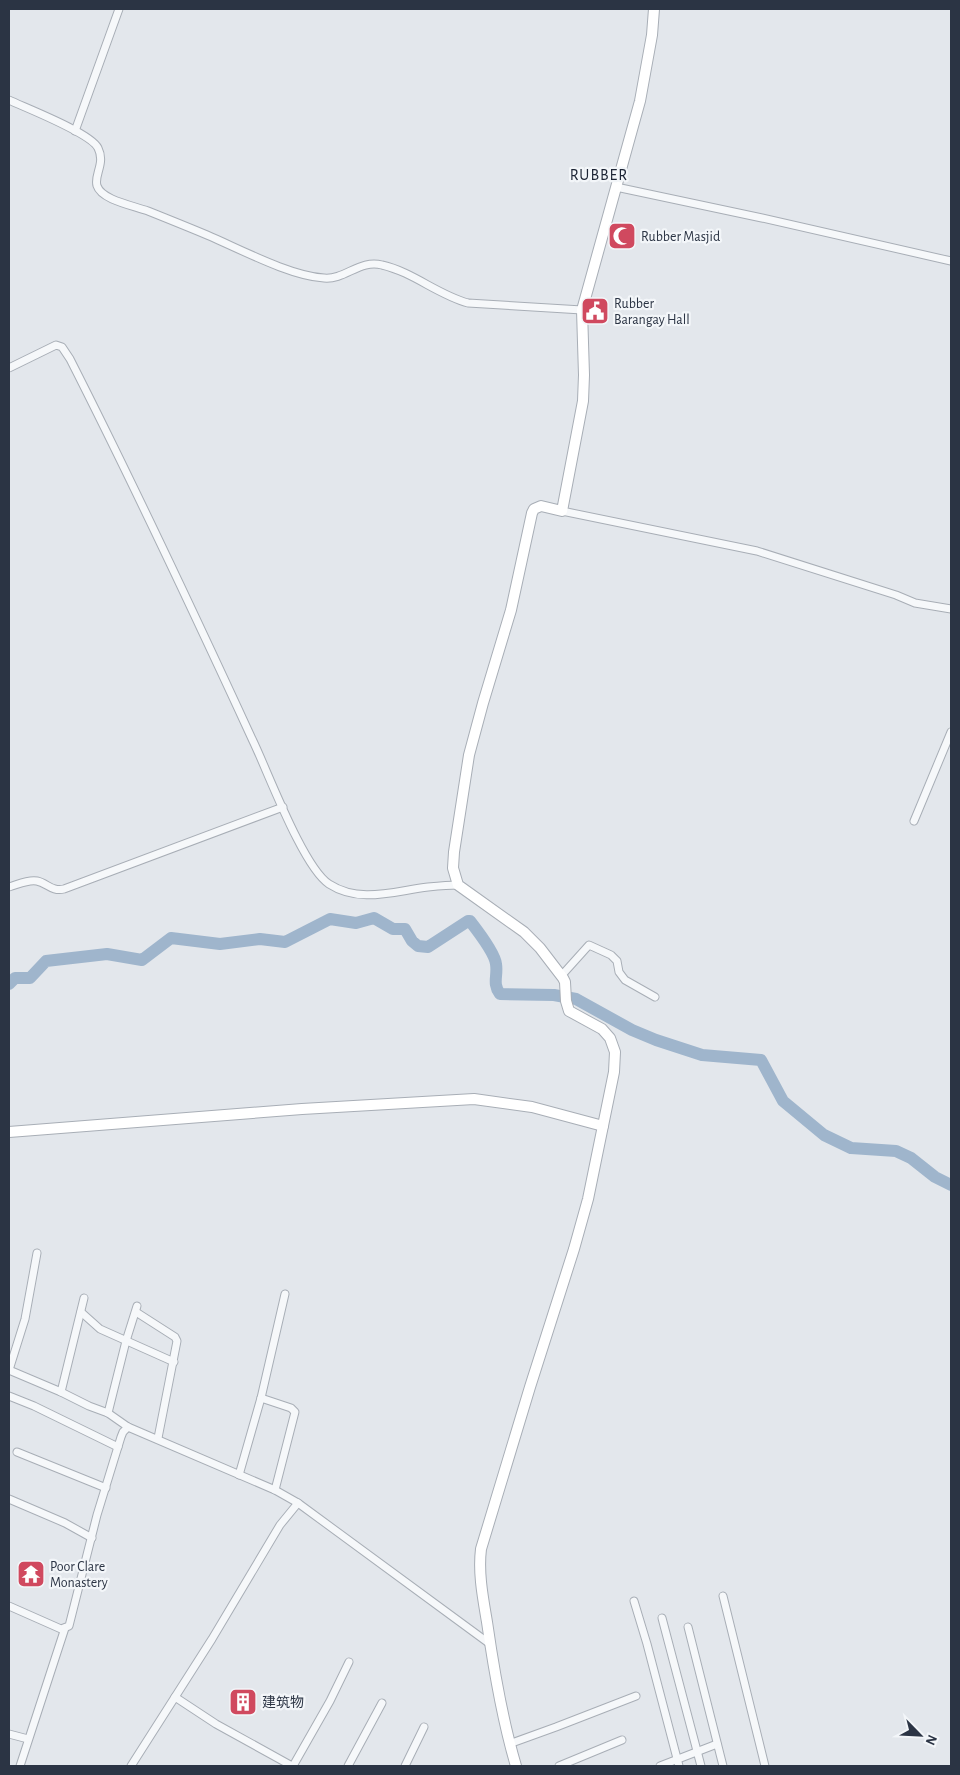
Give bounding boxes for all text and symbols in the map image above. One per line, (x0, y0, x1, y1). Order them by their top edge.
district label: RUBBER (570, 167, 628, 183)
mosque icon: Rubber Masjid (607, 221, 637, 251)
place label: Rubber Masjid (641, 230, 720, 244)
public building icon: Rubber Barangay Hall (580, 296, 610, 326)
place label: Rubber Barangay Hall (614, 297, 690, 327)
temple icon: Poor Clare Monastery (16, 1559, 46, 1589)
place label: Poor Clare Monastery (50, 1560, 108, 1590)
building icon: 建筑物 (228, 1687, 258, 1717)
place label: 建筑物 (262, 1694, 304, 1710)
north arrow (895, 1710, 945, 1760)
text: N (923, 1733, 939, 1747)

